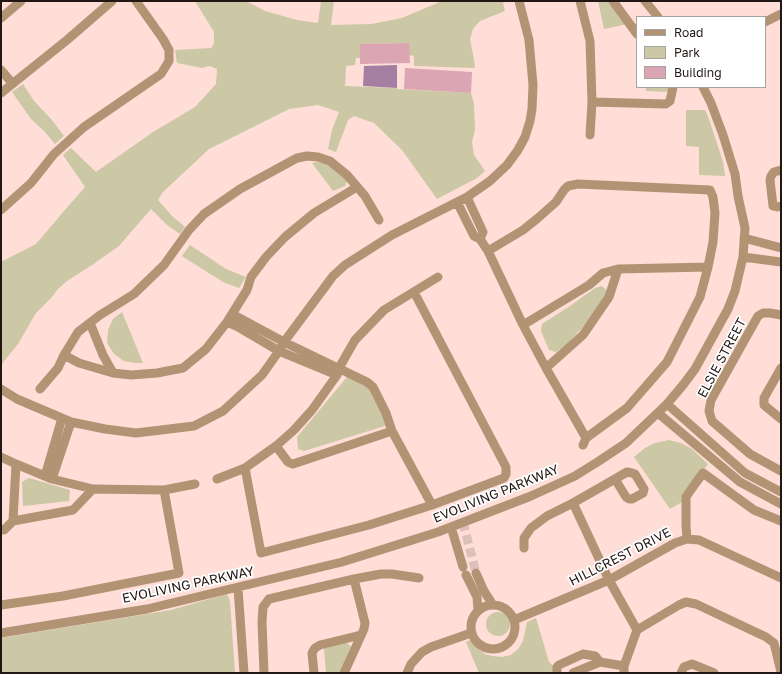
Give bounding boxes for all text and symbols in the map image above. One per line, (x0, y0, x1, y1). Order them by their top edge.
legend (636, 16, 766, 88)
text: Road (674, 25, 703, 40)
text: Park (674, 45, 700, 60)
text: Building (674, 65, 722, 80)
street label: ELSIE STREET (695, 316, 749, 400)
street label: EVOLIVING PARKWAY (431, 462, 561, 526)
street label: HILLCREST DRIVE (567, 525, 673, 589)
street label: EVOLIVING PARKWAY (121, 563, 255, 607)

